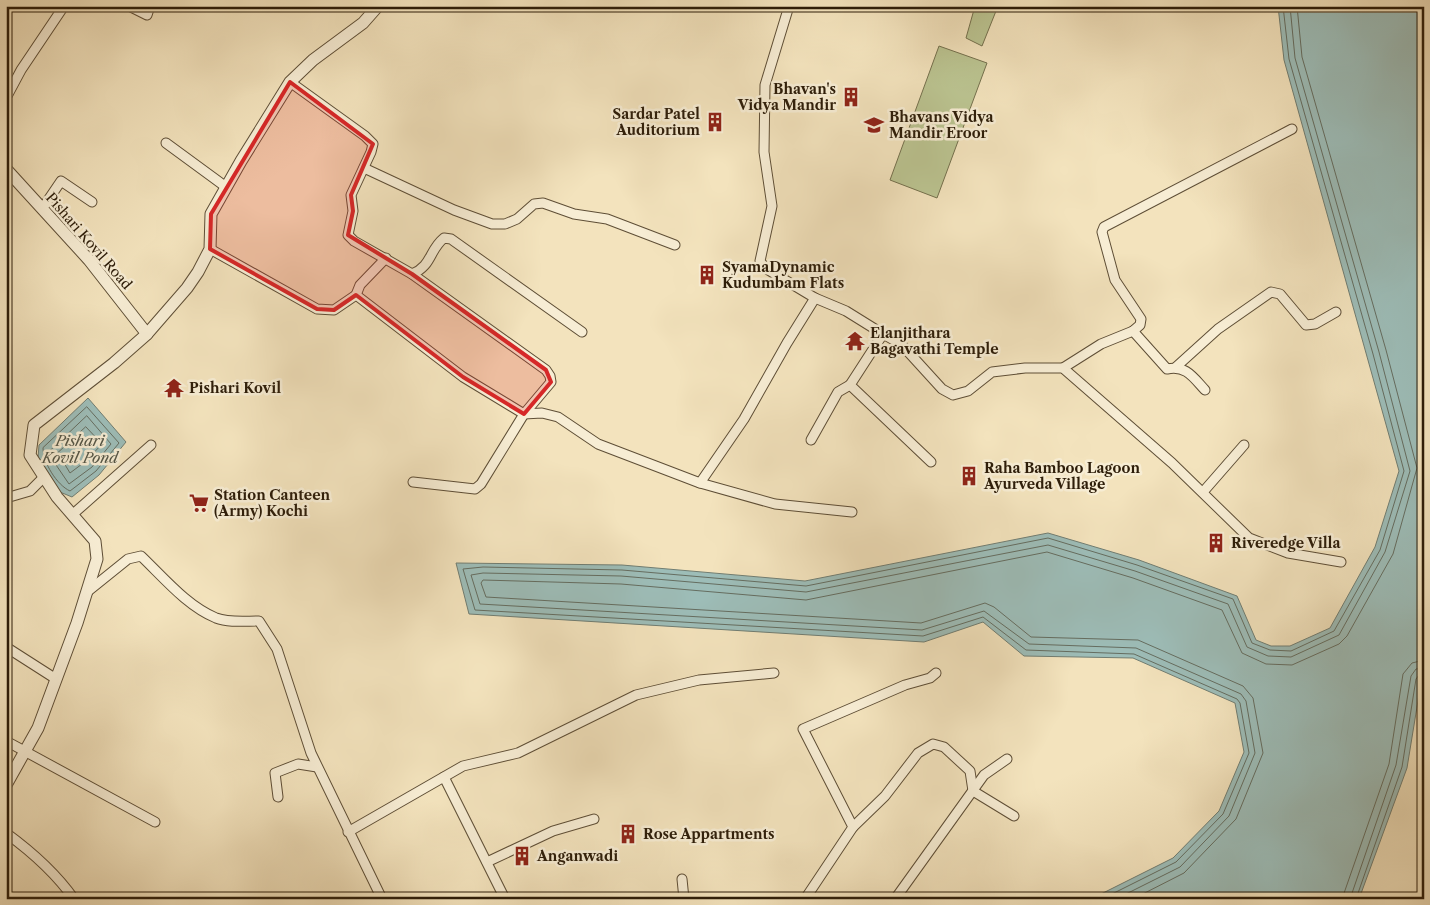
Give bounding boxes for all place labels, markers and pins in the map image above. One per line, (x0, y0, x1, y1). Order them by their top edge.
place label: Bhavan's Vidya Mandir (737, 80, 836, 114)
building icon: Bhavan's Vidya Mandir (840, 86, 862, 108)
place label: Sardar Patel Auditorium (612, 105, 700, 139)
place label: Bhavans Vidya Mandir Eroor (889, 108, 994, 142)
building icon: Sardar Patel Auditorium (704, 111, 726, 133)
school or university icon: Bhavans Vidya Mandir Eroor (863, 114, 885, 136)
place label: SyamaDynamic Kudumbam Flats (722, 258, 844, 292)
building icon: SyamaDynamic Kudumbam Flats (696, 264, 718, 286)
place label: Elanjithara Bagavathi Temple (870, 324, 999, 358)
temple icon: Elanjithara Bagavathi Temple (844, 330, 866, 352)
temple icon: Pishari Kovil (163, 377, 185, 399)
place label: Pishari Kovil (189, 379, 281, 397)
place label: Raha Bamboo Lagoon Ayurveda Village (983, 459, 1140, 493)
building icon: Raha Bamboo Lagoon Ayurveda Village (958, 465, 980, 487)
place label: Station Canteen (Army) Kochi (214, 486, 331, 520)
supermarket icon: Station Canteen (Army) Kochi (188, 492, 210, 514)
building icon: Riveredge Villa (1205, 532, 1227, 554)
place label: Riveredge Villa (1231, 534, 1342, 552)
building icon: Rose Appartments (617, 823, 639, 845)
place label: Rose Appartments (643, 825, 775, 843)
building icon: Anganwadi (511, 845, 533, 867)
place label: Anganwadi (536, 847, 618, 865)

